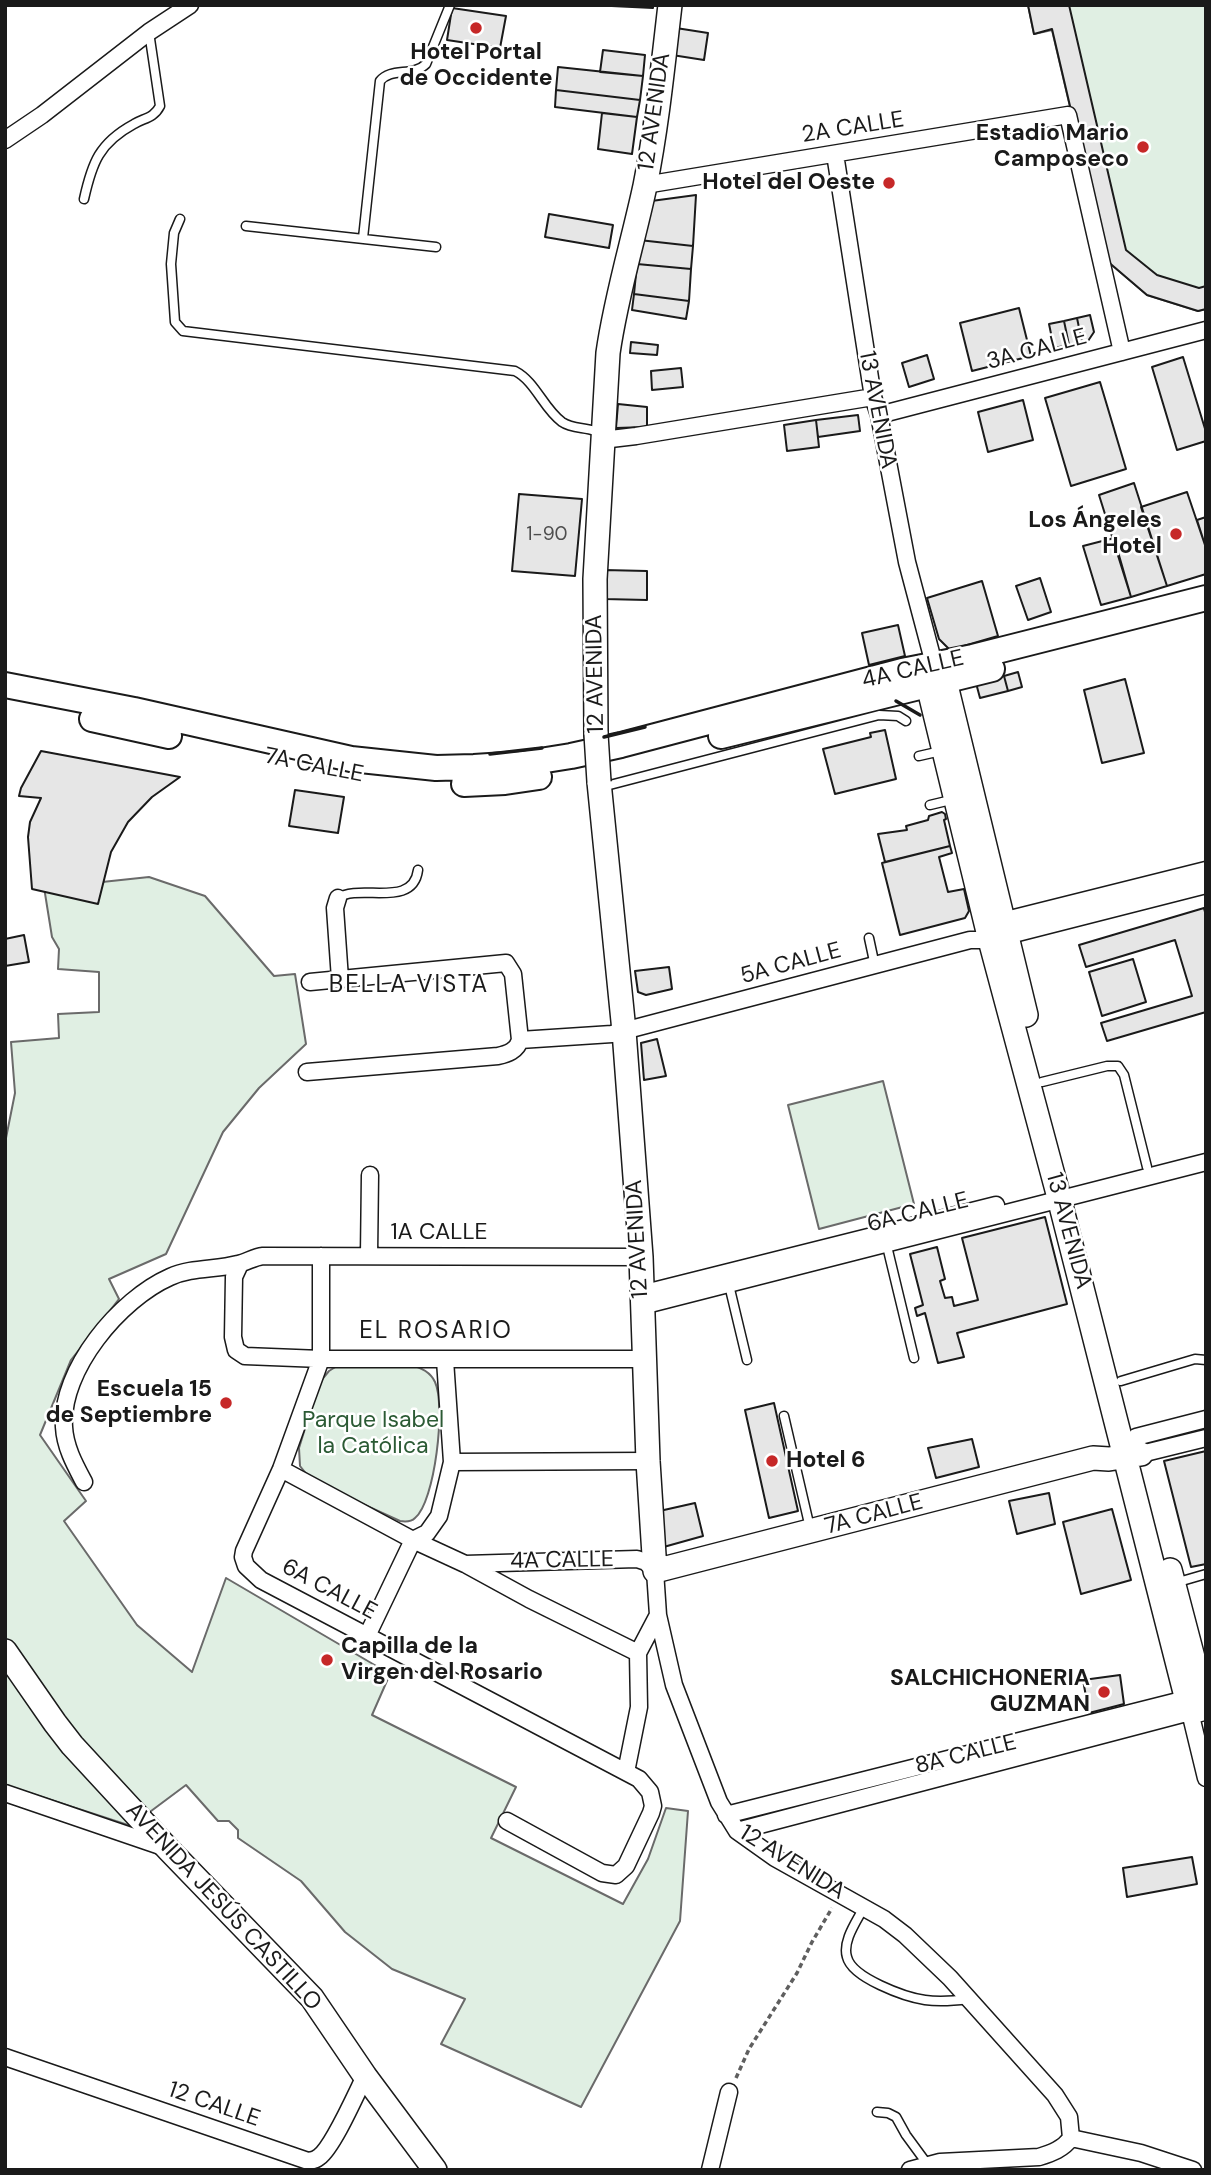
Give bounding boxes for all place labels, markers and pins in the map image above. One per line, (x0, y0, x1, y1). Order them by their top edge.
marker: Hotel Portal de Occidente (468, 20, 484, 36)
place label: Hotel Portal de Occidente (399, 39, 553, 93)
place label: Estadio Mario Camposeco (976, 120, 1129, 174)
marker: Estadio Mario Camposeco (1135, 139, 1151, 155)
place label: Hotel del Oeste (702, 169, 875, 197)
marker: Hotel del Oeste (881, 175, 897, 191)
place label: Los Ángeles Hotel (1028, 507, 1162, 561)
marker: Los Ángeles Hotel (1168, 526, 1184, 542)
place label: Escuela 15 de Septiembre (45, 1376, 212, 1430)
marker: Escuela 15 de Septiembre (218, 1395, 234, 1411)
place label: Hotel 6 (786, 1447, 866, 1475)
marker: Hotel 6 (764, 1453, 780, 1469)
place label: Capilla de la Virgen del Rosario (341, 1633, 543, 1687)
marker: Capilla de la Virgen del Rosario (319, 1652, 335, 1668)
place label: SALCHICHONERIA GUZMAN (890, 1665, 1090, 1719)
marker: SALCHICHONERIA GUZMAN (1096, 1684, 1112, 1700)

